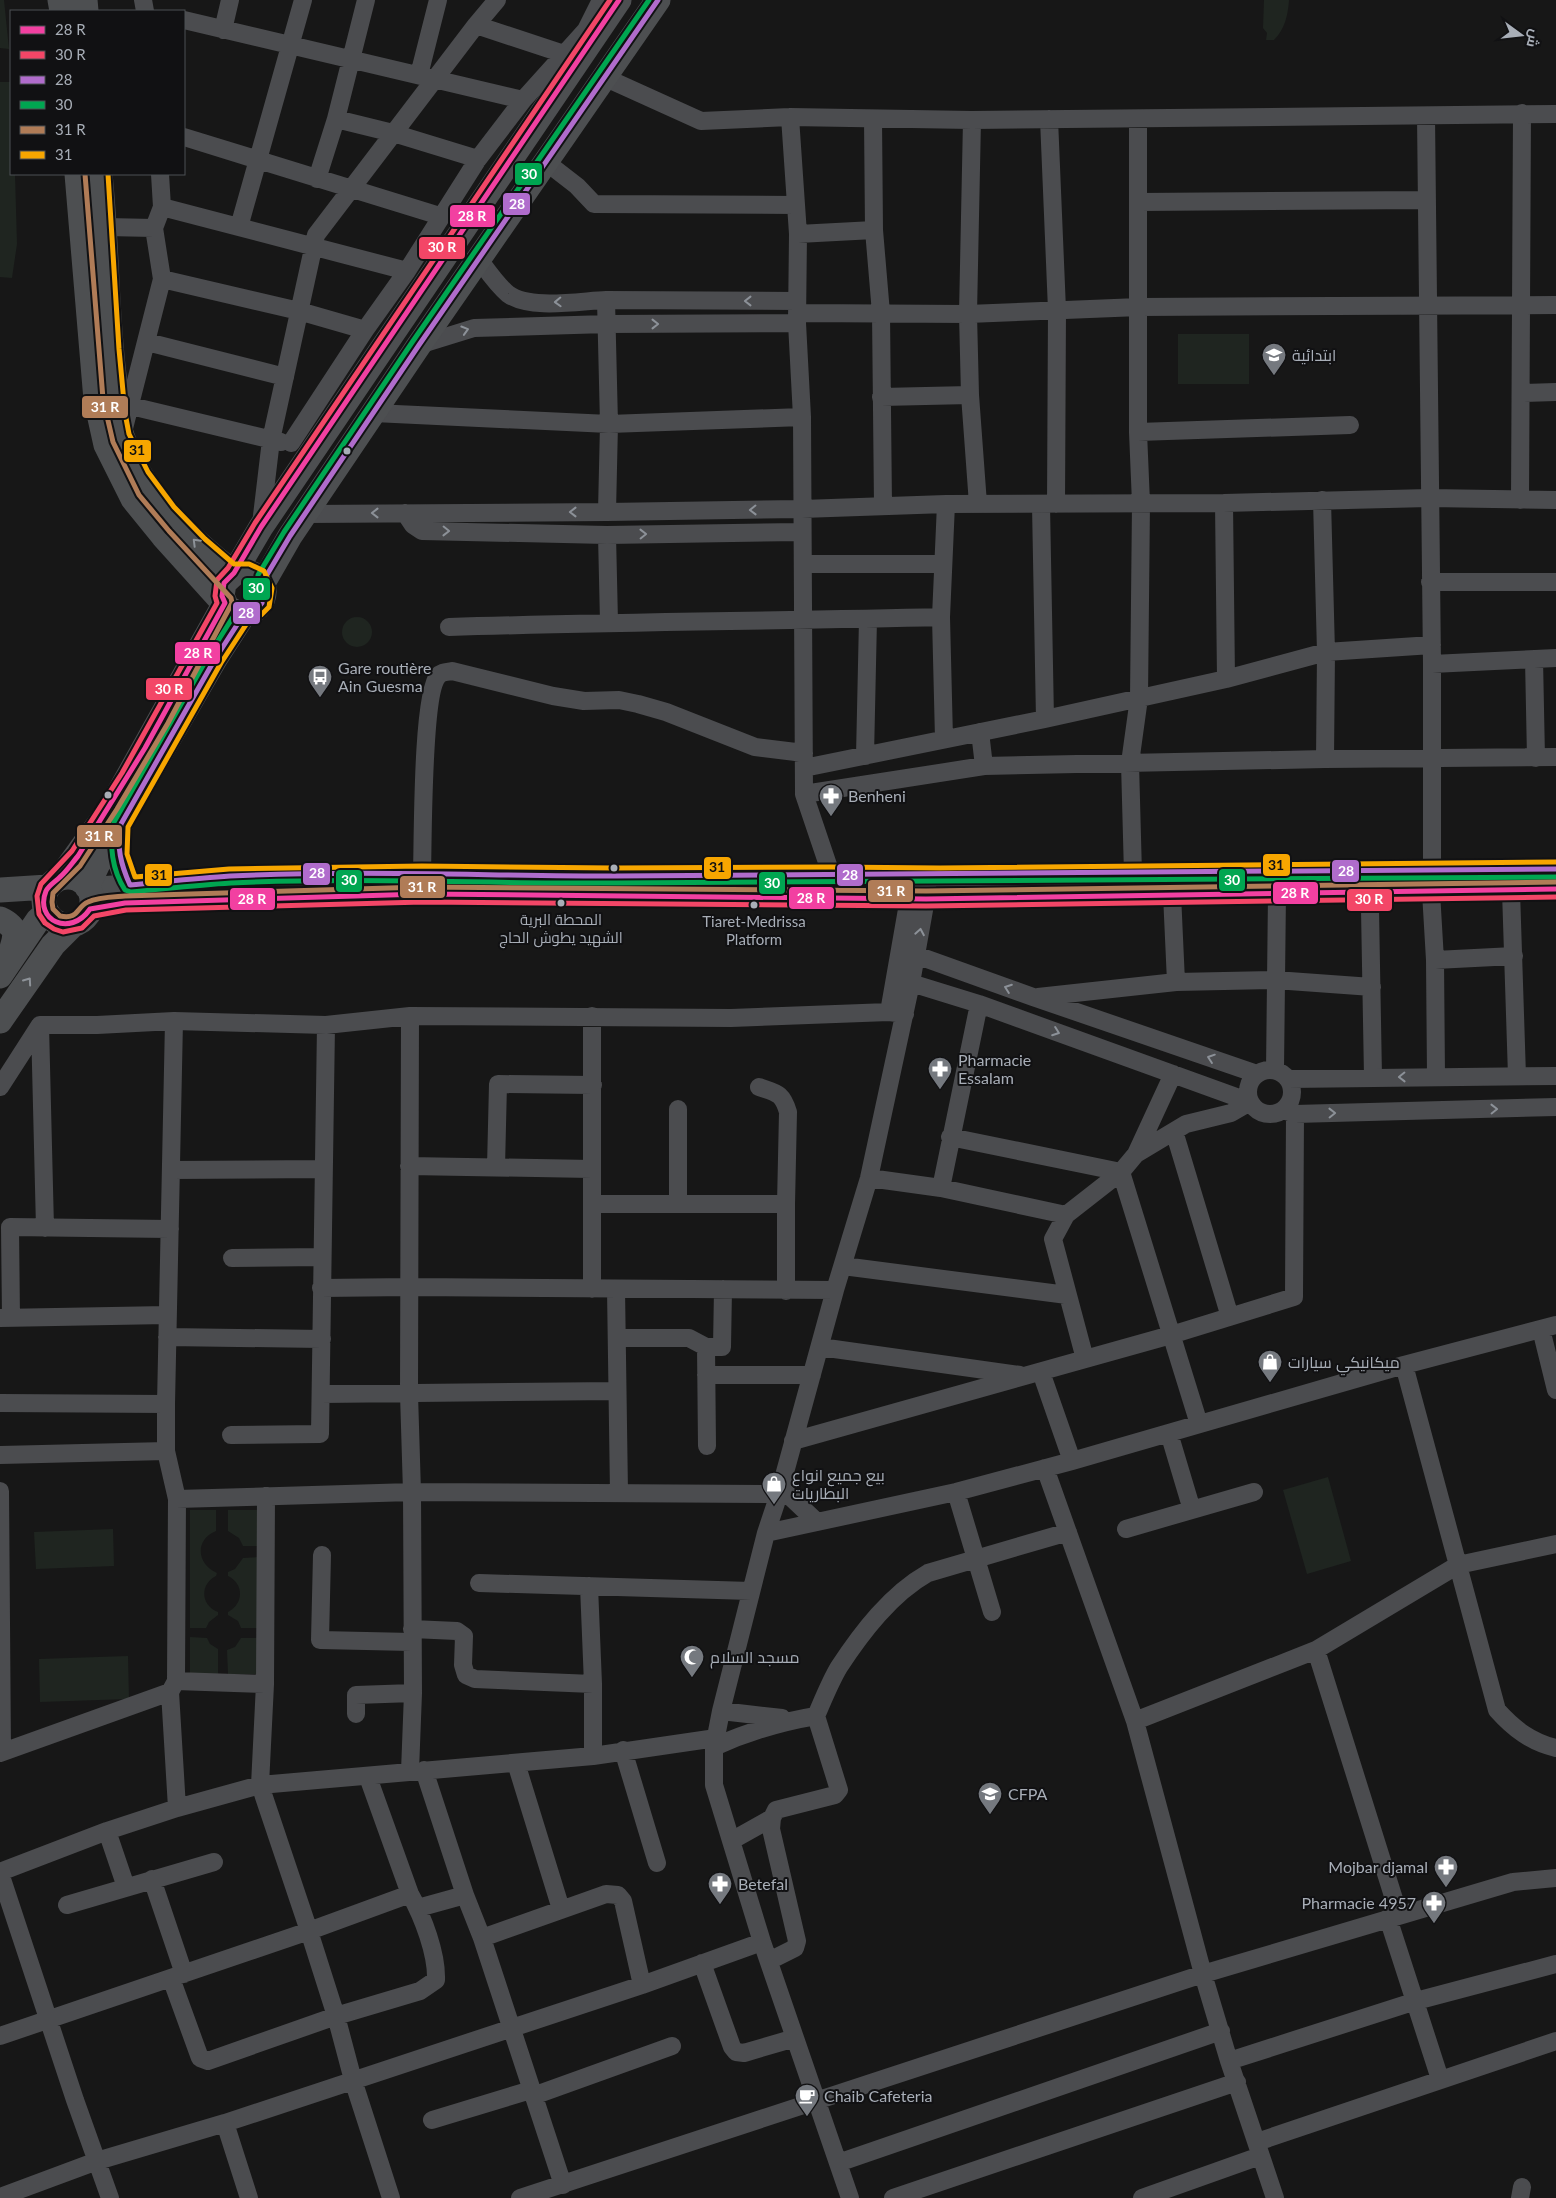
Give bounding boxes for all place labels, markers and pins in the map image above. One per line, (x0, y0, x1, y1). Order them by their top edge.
school or university icon: ابتدائية (1261, 342, 1287, 376)
place label: ابتدائية (1292, 345, 1336, 365)
unlabelled marker (342, 446, 352, 456)
place label: Gare routière Ain Guesma (338, 658, 431, 695)
bus stop icon: Gare routière Ain Guesma (307, 664, 333, 698)
pharmacy icon: Benheni (818, 783, 844, 817)
place label: Benheni (848, 786, 906, 805)
unlabelled marker (103, 790, 113, 800)
unlabelled marker (609, 863, 619, 873)
marker: المحطة البرية الشهيد يطوش الحاج (556, 898, 566, 908)
marker: Tiaret-Medrissa Platform (749, 900, 759, 910)
place label: المحطة البرية الشهيد يطوش الحاج (499, 910, 623, 949)
place label: Tiaret-Medrissa Platform (702, 912, 806, 948)
place label: Pharmacie Essalam (958, 1050, 1031, 1087)
pharmacy icon: Pharmacie Essalam (927, 1056, 953, 1090)
shop icon: ميكانيكي سيارات (1257, 1349, 1283, 1383)
place label: ميكانيكي سيارات (1288, 1352, 1400, 1376)
place label: بيع جميع انواع البطاريات (792, 1465, 885, 1503)
shop icon: بيع جميع انواع البطاريات (761, 1471, 787, 1505)
mosque icon: مسجد السلام (679, 1644, 705, 1678)
place label: مسجد السلام (710, 1647, 800, 1669)
school or university icon: CFPA (977, 1781, 1003, 1815)
place label: CFPA (1008, 1784, 1048, 1803)
pharmacy icon: Mojbar djamal (1433, 1854, 1459, 1888)
place label: Mojbar djamal (1328, 1857, 1428, 1876)
pharmacy icon: Betefal (707, 1871, 733, 1905)
place label: Betefal (738, 1874, 788, 1893)
pharmacy icon: Pharmacie 4957 (1421, 1890, 1447, 1924)
place label: Pharmacie 4957 (1301, 1893, 1416, 1912)
cafe icon: Chaib Cafeteria (794, 2083, 820, 2117)
place label: Chaib Cafeteria (824, 2086, 932, 2105)

